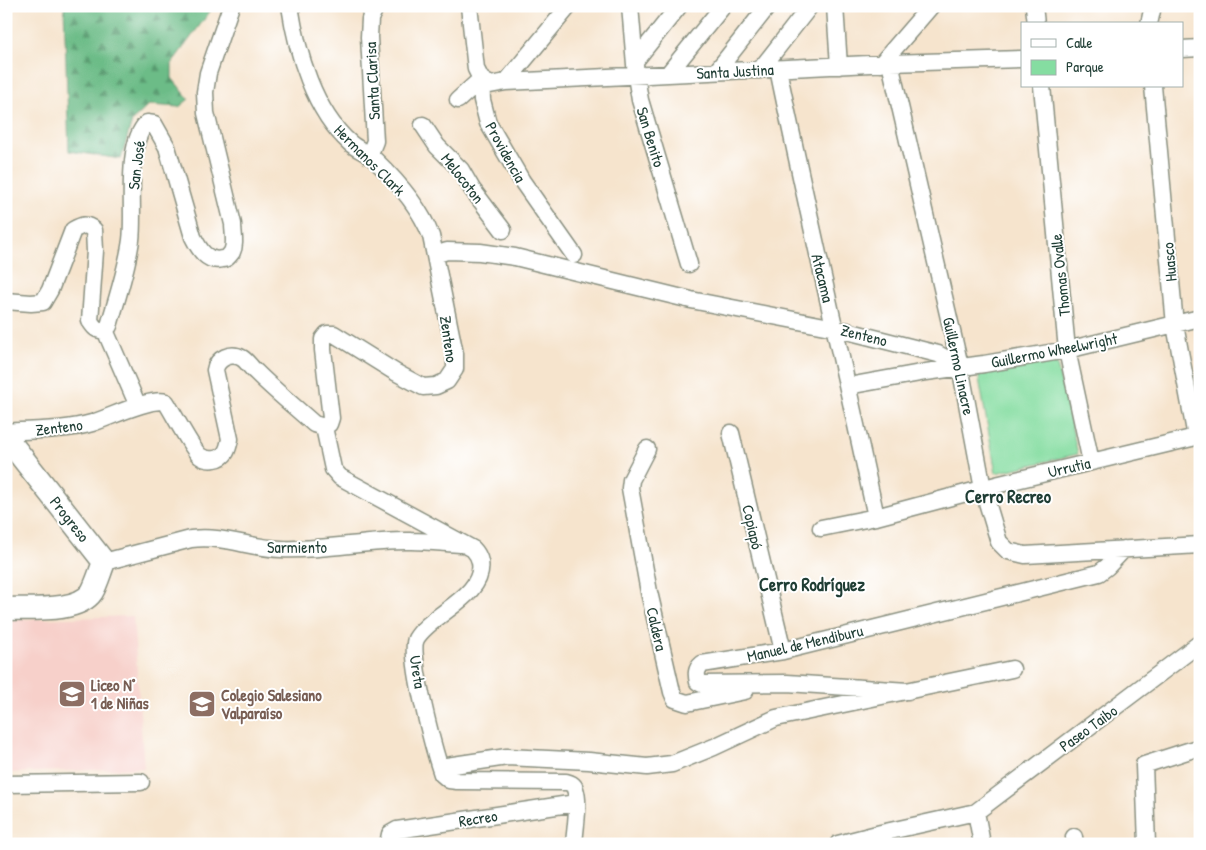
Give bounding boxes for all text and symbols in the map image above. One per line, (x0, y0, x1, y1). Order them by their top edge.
legend (1021, 22, 1184, 88)
text: Calle (1066, 32, 1093, 53)
street label: Santa Clarisa (359, 42, 385, 120)
text: Parque (1066, 56, 1104, 77)
street label: Santa Justina (696, 58, 774, 84)
street label: San Benito (631, 104, 671, 170)
street label: Providencia (480, 118, 532, 186)
street label: Hermanos Clark (329, 119, 411, 201)
street label: San José (122, 139, 150, 191)
street label: Melocoton (436, 148, 490, 208)
street label: Thomas Ovalle (1045, 232, 1075, 317)
street label: Huasco (1156, 241, 1182, 282)
street label: Atacama (806, 251, 840, 305)
street label: Zenteno (435, 314, 463, 364)
street label: Guillermo Linacre (938, 315, 980, 418)
street label: Zenteno (838, 319, 890, 352)
street label: Guillermo Wheelwright (989, 327, 1119, 373)
street label: Zenteno (34, 413, 84, 441)
street label: Urrutia (1046, 451, 1092, 483)
district label: Cerro Recreo (965, 484, 1052, 509)
street label: Progreso (45, 492, 95, 547)
street label: Copiapó (737, 502, 769, 552)
street label: Sarmiento (267, 536, 327, 558)
district label: Cerro Rodríguez (759, 572, 865, 598)
street label: Caldera (641, 605, 673, 653)
street label: Manuel de Mendiburu (745, 619, 866, 667)
street label: Ureta (405, 654, 431, 690)
place label: Liceo N° 1 de Niñas (91, 674, 149, 714)
school or university icon: Liceo N° 1 de Niñas (57, 679, 87, 709)
place label: Colegio Salesiano Valparaíso (221, 684, 322, 725)
school or university icon: Colegio Salesiano Valparaíso (187, 689, 217, 719)
street label: Paseo Taibo (1054, 699, 1122, 757)
street label: Recreo (457, 804, 499, 832)

